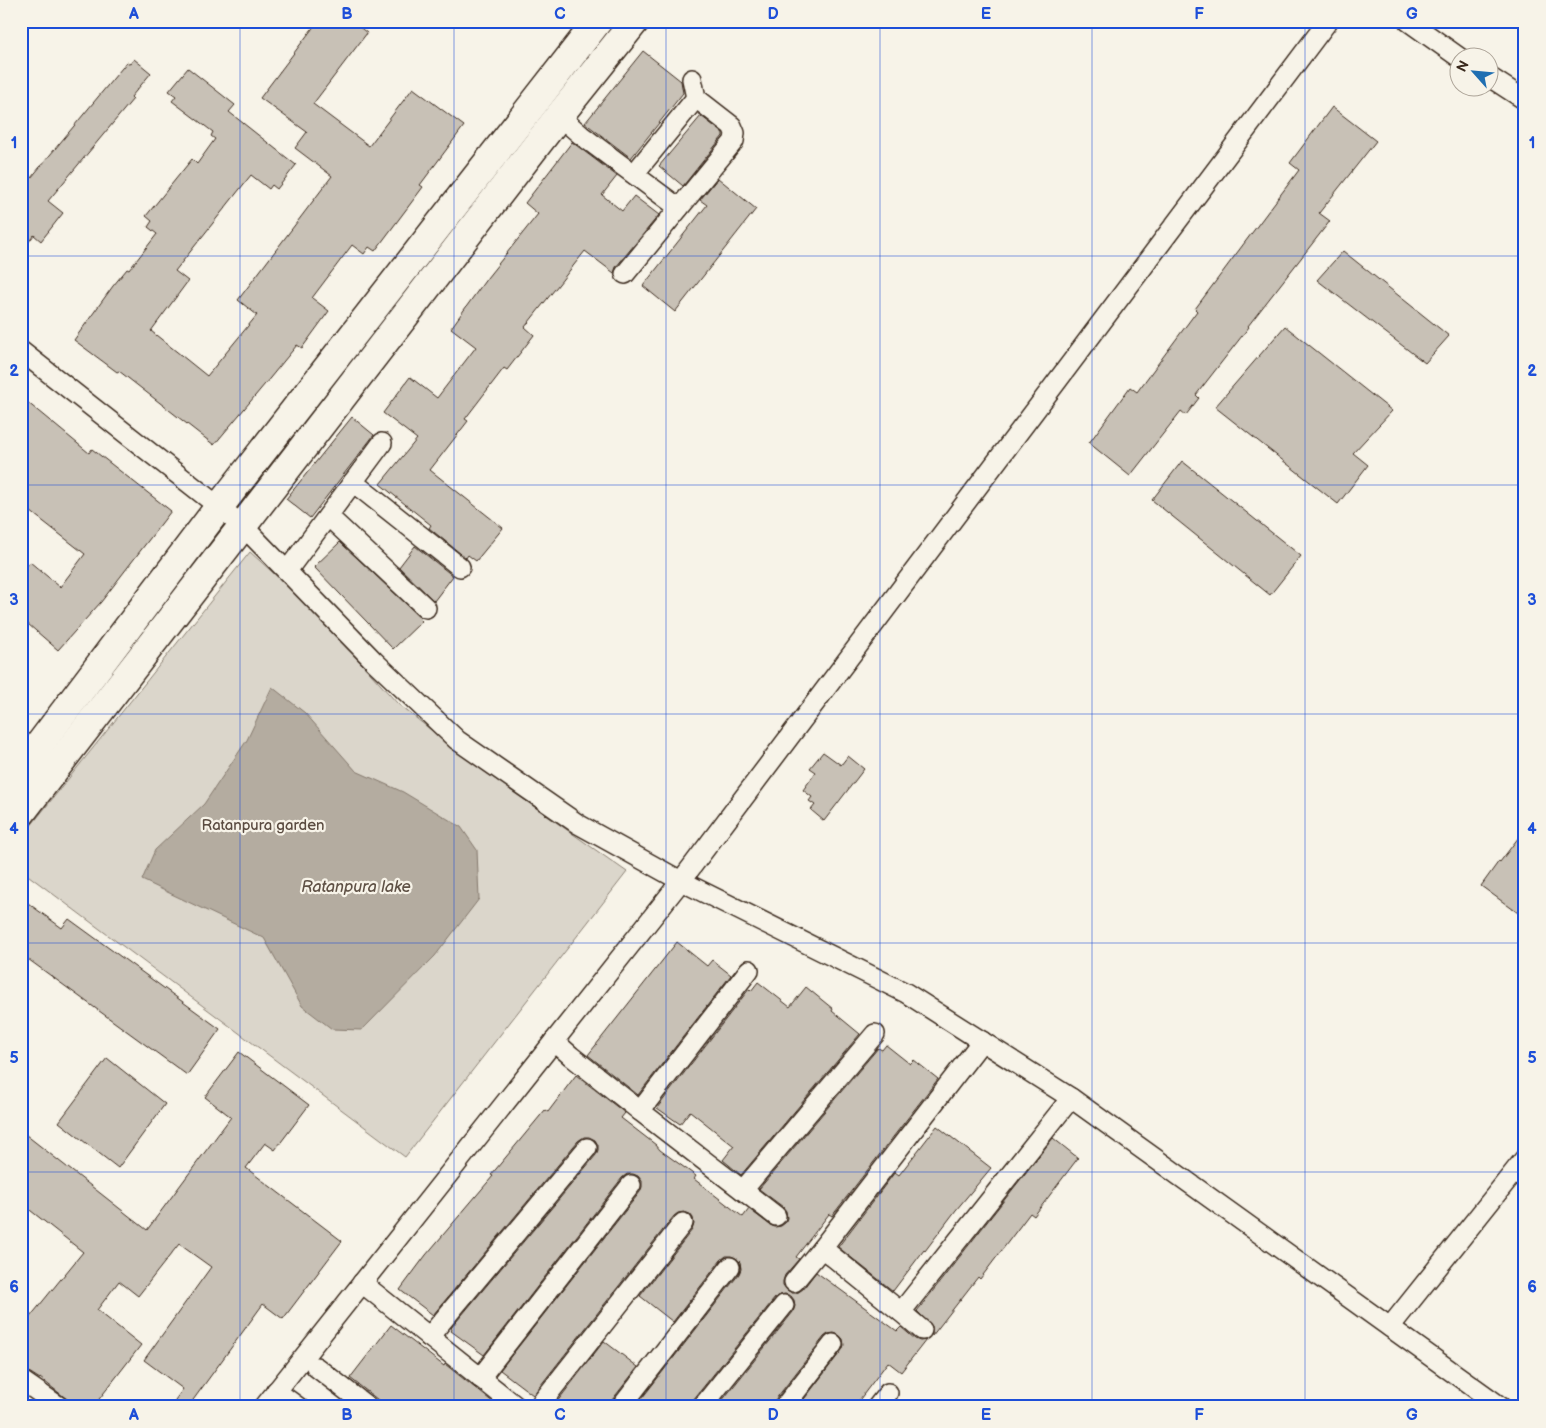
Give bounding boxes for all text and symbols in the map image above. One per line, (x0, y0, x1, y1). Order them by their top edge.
text: A (128, 5, 139, 24)
text: B (341, 5, 353, 24)
text: C (554, 5, 566, 24)
text: D (767, 5, 779, 24)
text: E (981, 5, 991, 24)
text: F (1194, 5, 1204, 24)
text: G (1406, 5, 1418, 24)
north arrow (1448, 48, 1498, 98)
text: N (1453, 58, 1473, 75)
text: 1 (11, 134, 17, 153)
text: 1 (1529, 134, 1535, 153)
text: 2 (9, 362, 19, 381)
text: 2 (1527, 362, 1537, 381)
text: 3 (9, 591, 19, 610)
text: 3 (1527, 591, 1537, 610)
park label: Ratanpura garden (201, 816, 325, 835)
text: 4 (9, 820, 19, 839)
text: 4 (1527, 820, 1537, 839)
water label: Ratanpura lake (301, 878, 411, 897)
text: 5 (9, 1049, 19, 1068)
text: 5 (1527, 1049, 1537, 1068)
text: 6 (9, 1278, 19, 1297)
text: 6 (1527, 1278, 1537, 1297)
text: A (128, 1406, 139, 1425)
text: B (341, 1406, 353, 1425)
text: C (554, 1406, 566, 1425)
text: D (767, 1406, 779, 1425)
text: E (981, 1406, 991, 1425)
text: F (1194, 1406, 1204, 1425)
text: G (1406, 1406, 1418, 1425)

